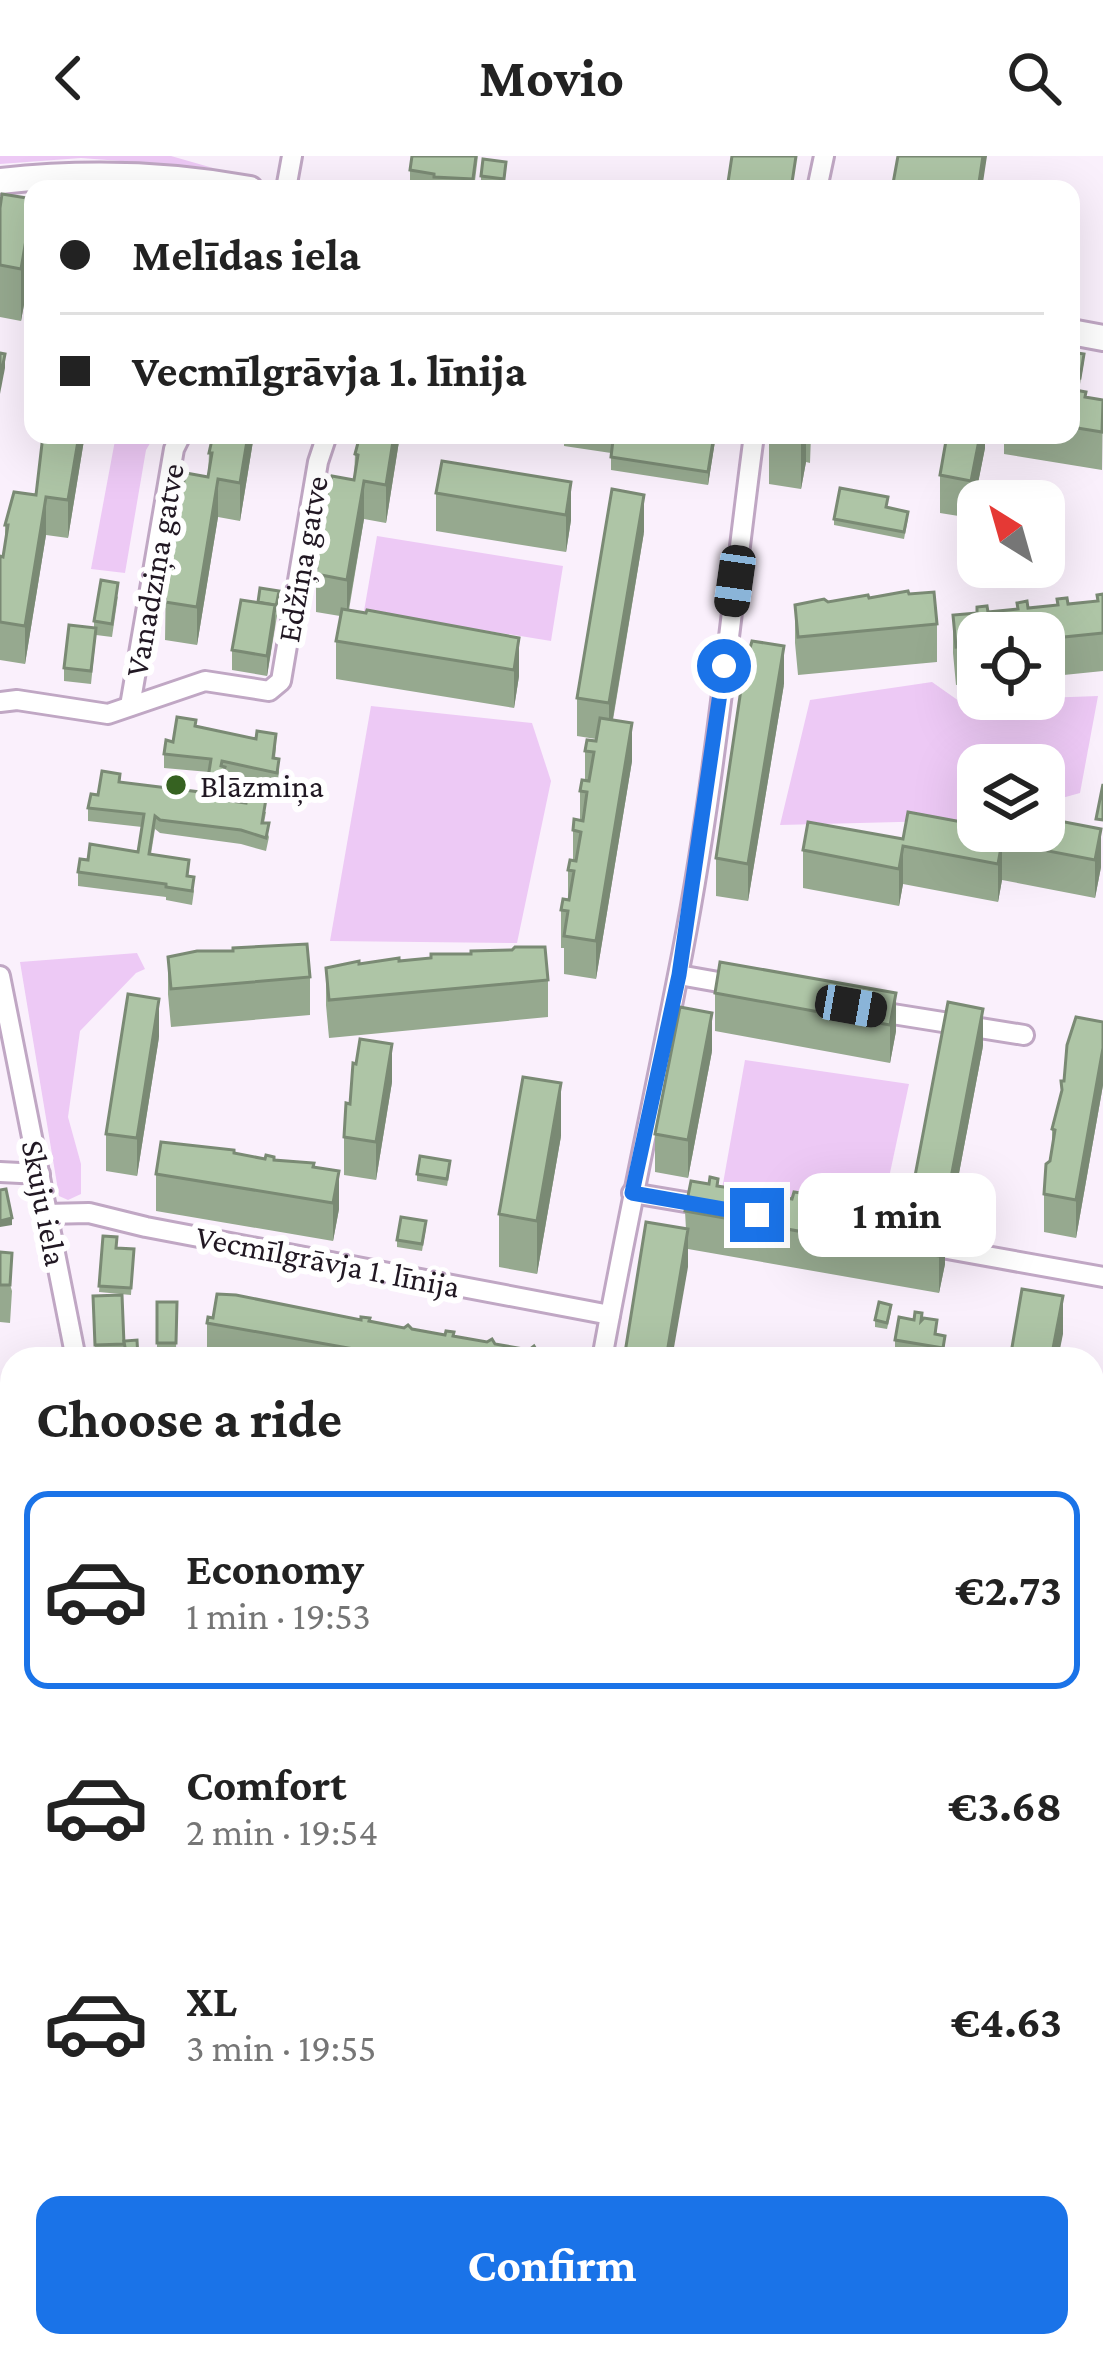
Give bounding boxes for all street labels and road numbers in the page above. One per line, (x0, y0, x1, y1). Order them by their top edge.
street label: Vanadziņa gatve (117, 460, 194, 680)
street label: Edžiņa gatve (269, 473, 338, 646)
street label: Skuju iela (15, 1137, 75, 1269)
street label: Vecmīlgrāvja 1. līnija (193, 1217, 463, 1305)

